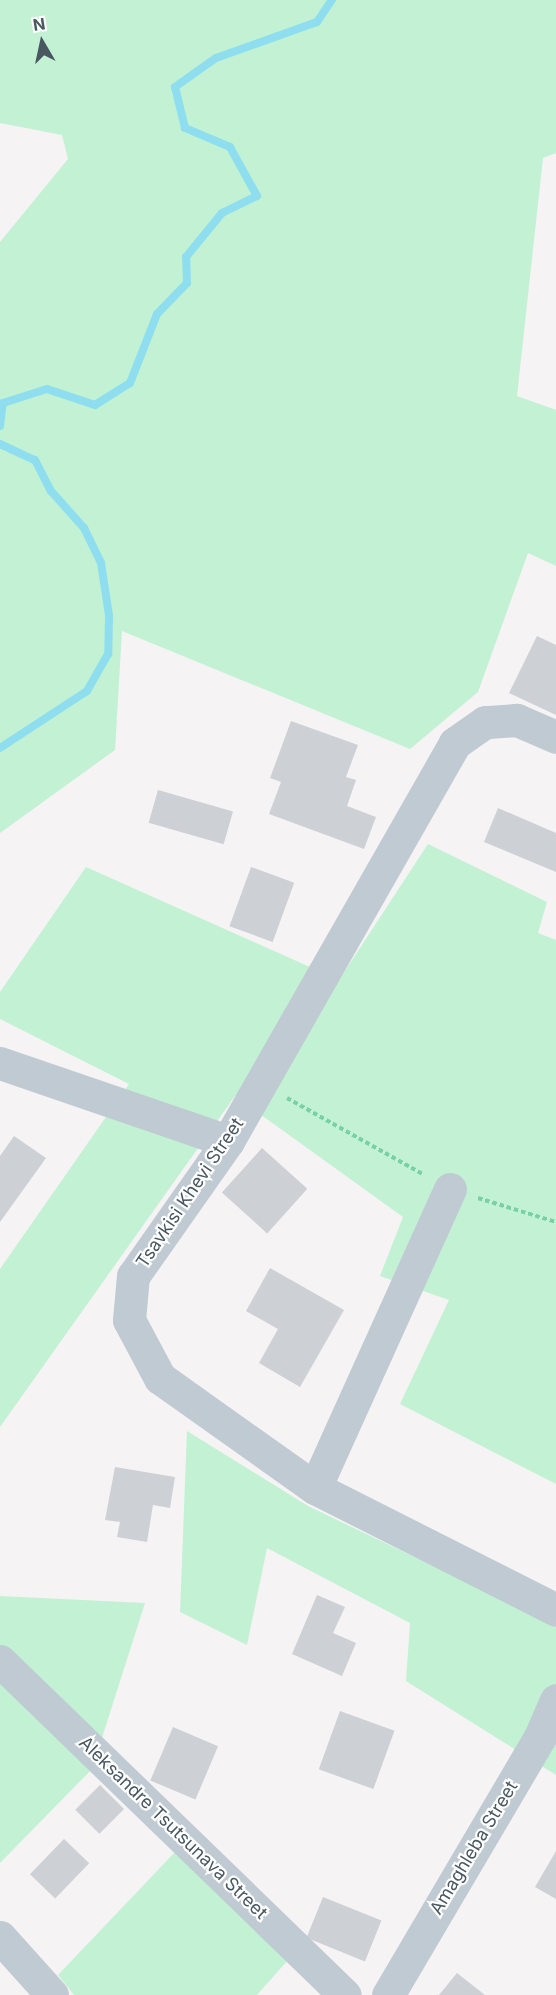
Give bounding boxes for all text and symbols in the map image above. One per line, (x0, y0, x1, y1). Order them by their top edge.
north arrow (12, 12, 72, 72)
text: N (32, 13, 47, 35)
street label: Tsavkisi Khevi Street (132, 1114, 248, 1272)
street label: Aleksandre Tsutsunava Street (74, 1732, 272, 1924)
street label: Amaghleba Street (426, 1777, 522, 1919)

